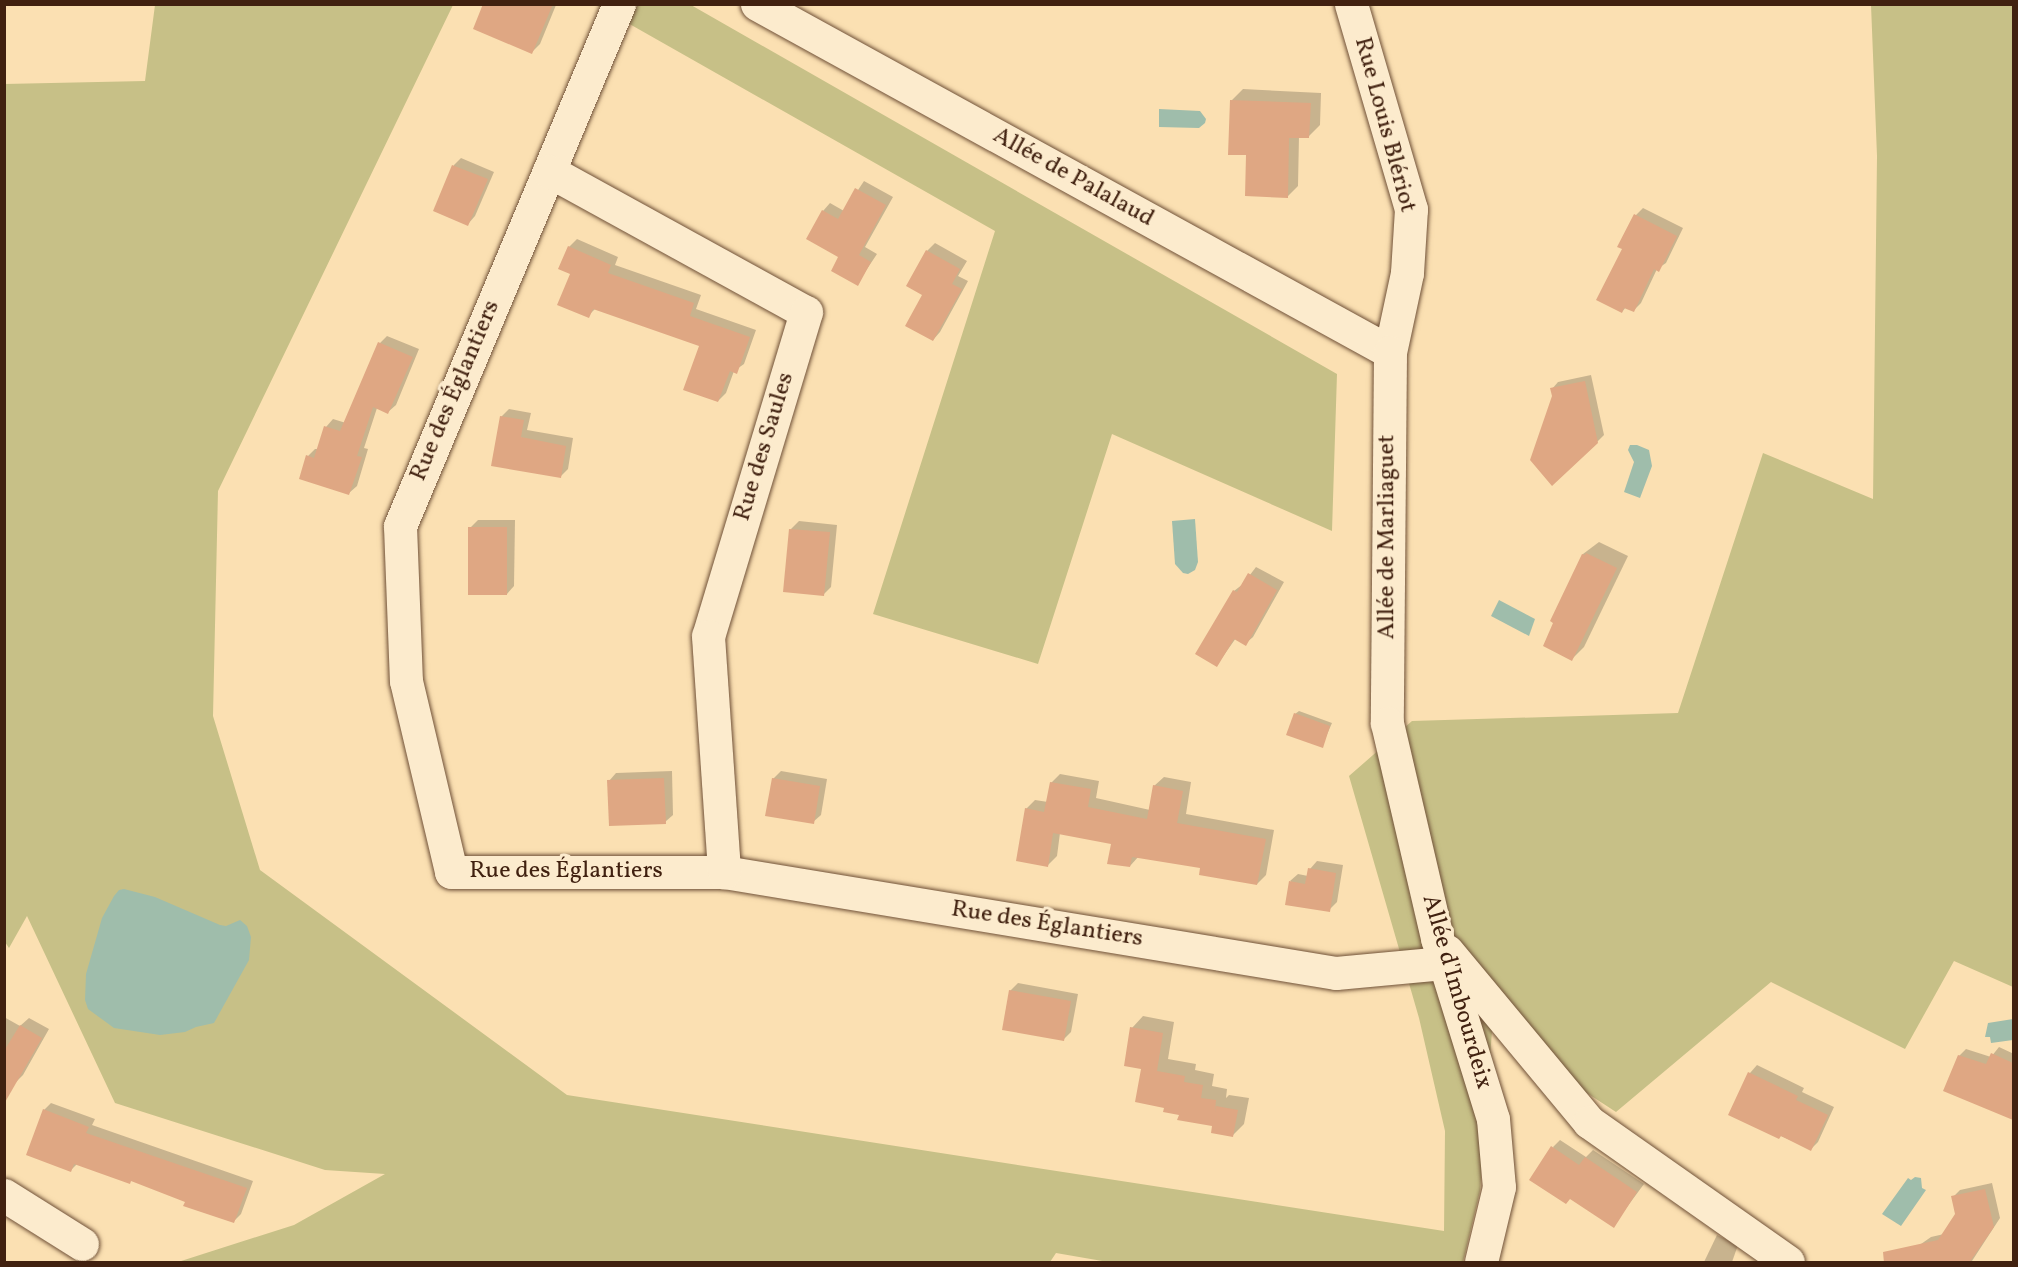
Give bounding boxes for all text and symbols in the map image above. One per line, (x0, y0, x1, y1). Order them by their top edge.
street label: Rue Louis Blériot (1347, 34, 1421, 216)
street label: Allée de Palalaud (987, 122, 1159, 234)
street label: Rue des Églantiers (405, 296, 507, 486)
street label: Rue des Saules (729, 369, 801, 525)
street label: Allée de Marliaguet (1374, 435, 1402, 639)
street label: Rue des Églantiers (469, 858, 663, 886)
street label: Allée d'Imbourdeix (1414, 892, 1498, 1092)
street label: Rue des Églantiers (949, 896, 1145, 954)

